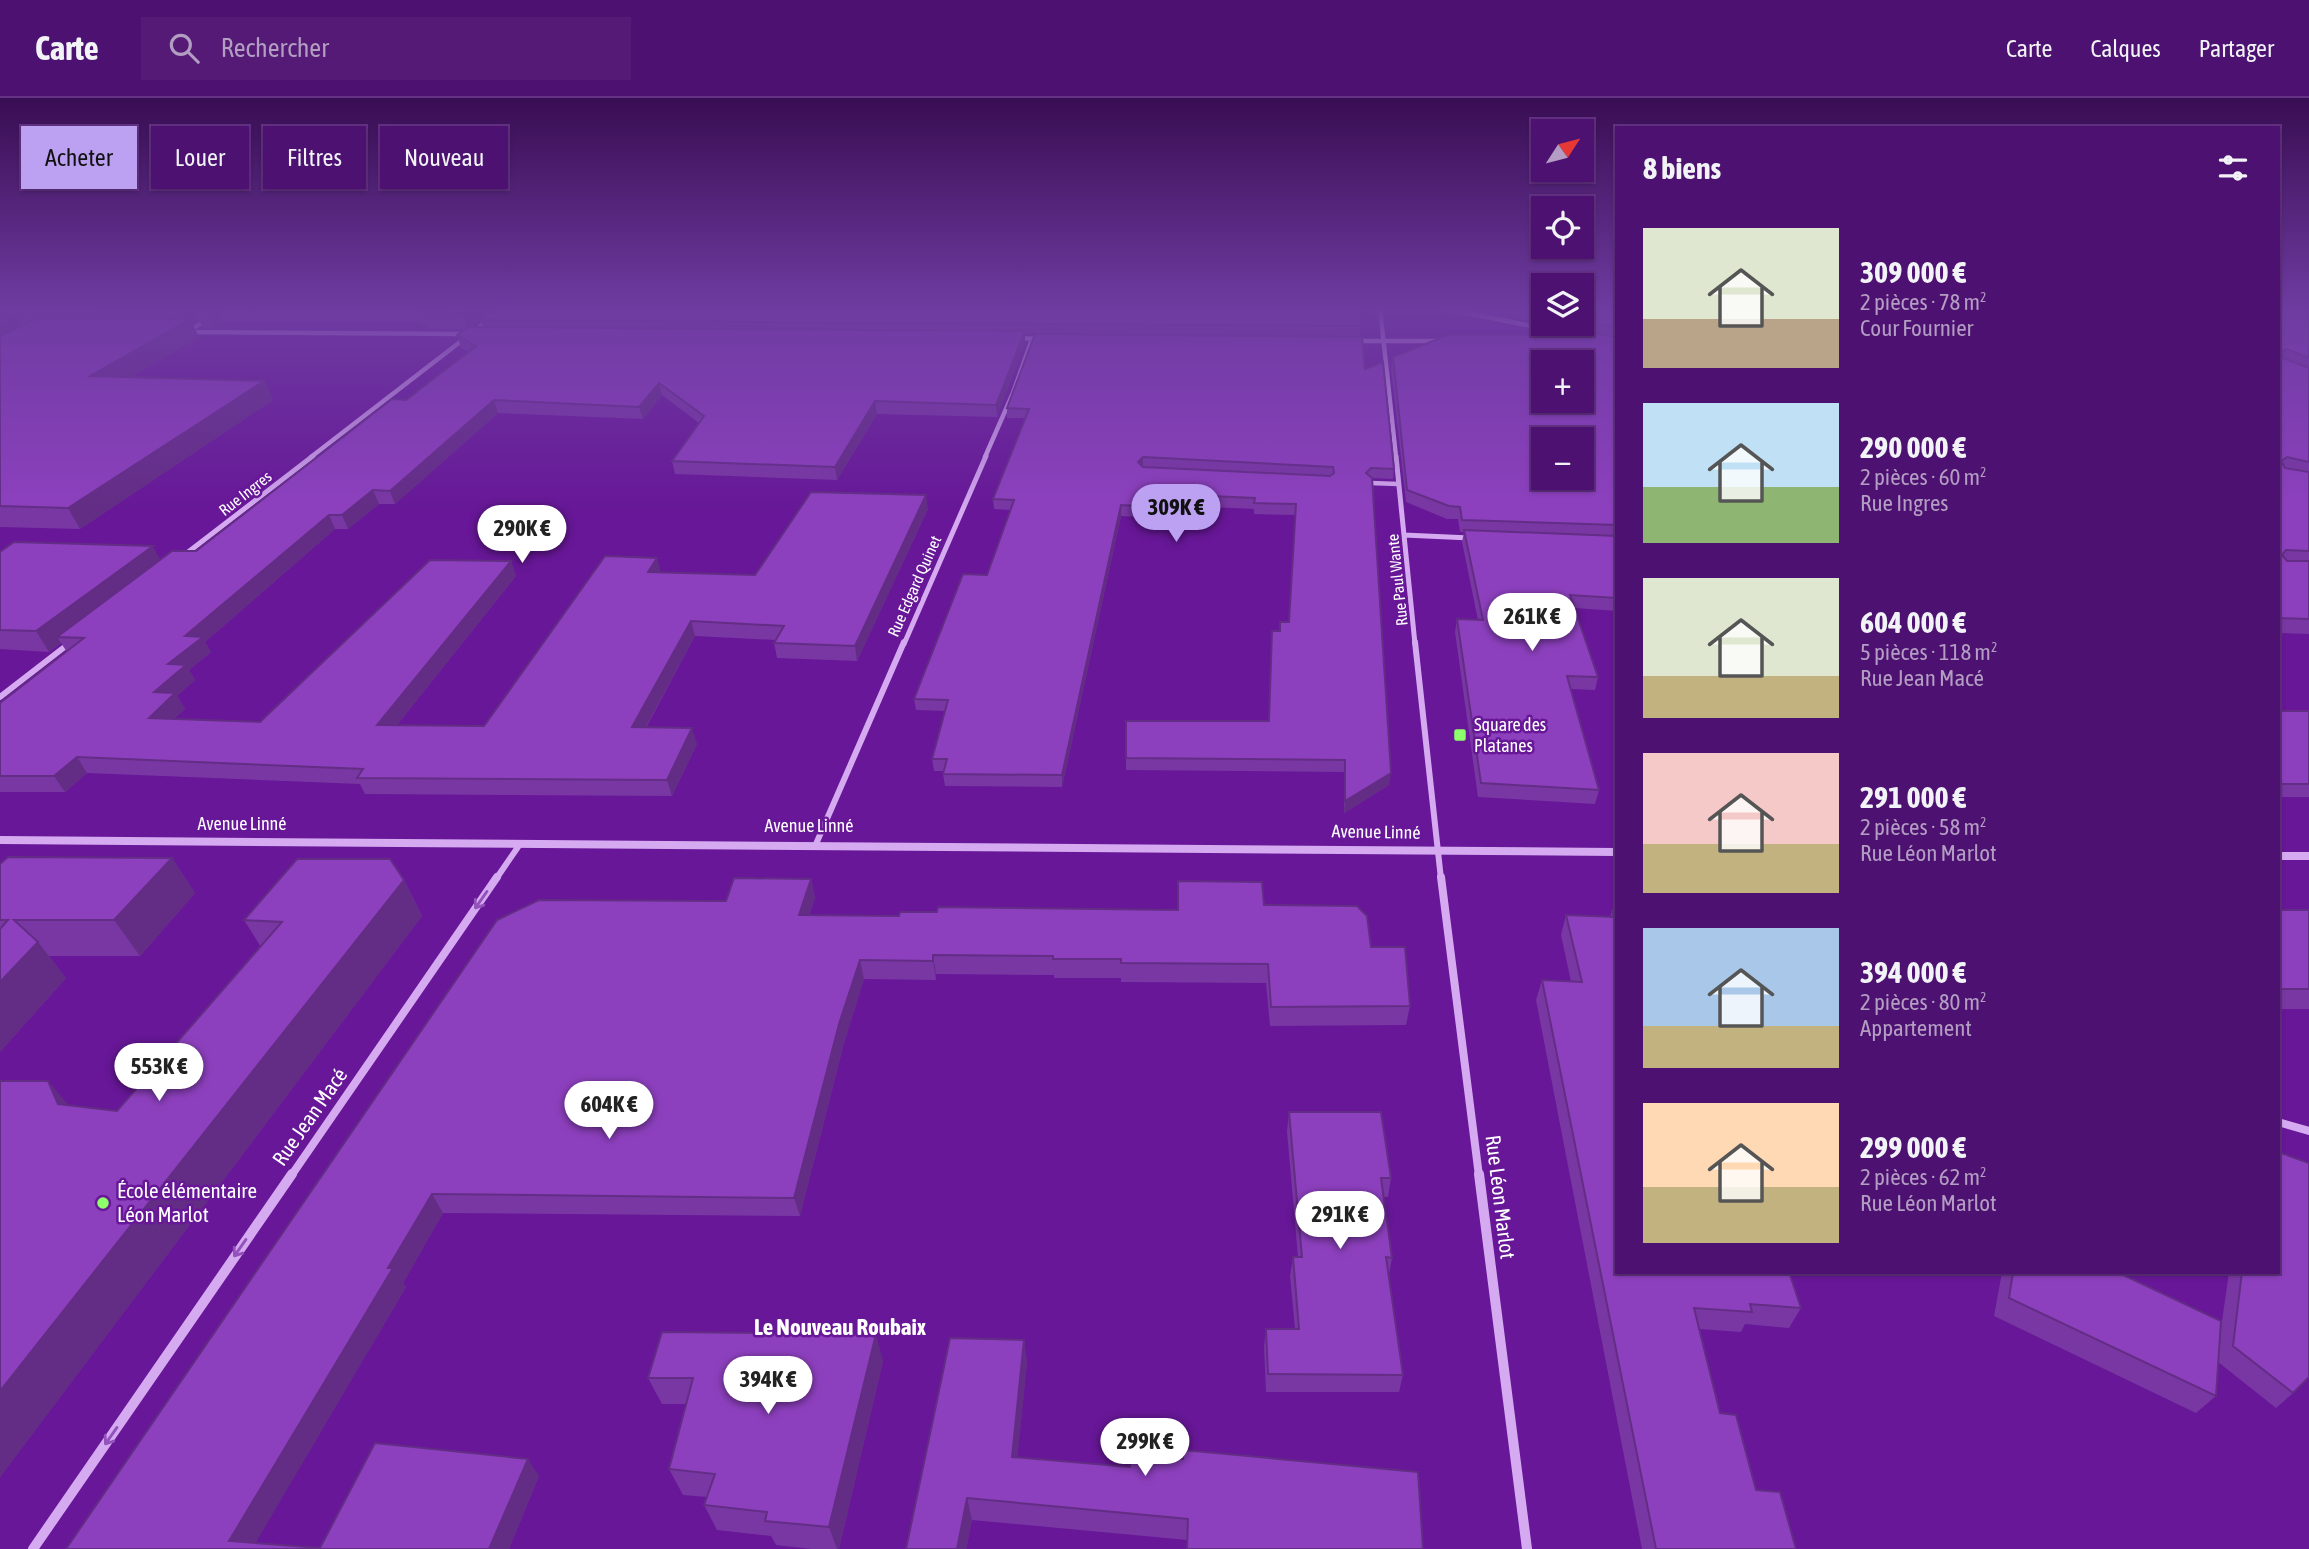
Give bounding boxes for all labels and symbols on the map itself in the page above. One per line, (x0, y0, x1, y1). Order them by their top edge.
north arrow (1531, 119, 1594, 182)
street label: Rue Ingres (215, 467, 276, 520)
pin: 309K € (1119, 484, 1233, 544)
pin: 290K € (465, 505, 579, 565)
street label: Rue Edgard Quinet (884, 532, 945, 640)
street label: Rue Paul Wante (1383, 533, 1411, 627)
pin: 261K € (1475, 594, 1589, 653)
place label: Square des Platanes (1474, 714, 1546, 756)
marker: Square des Platanes (1452, 727, 1468, 743)
street label: Avenue Linné (197, 813, 287, 834)
street label: Avenue Linné (764, 815, 854, 836)
street label: Avenue Linné (1331, 820, 1421, 843)
one-way arrow (474, 890, 488, 909)
pin: 553K € (102, 1044, 216, 1103)
street label: Rue Jean Macé (267, 1063, 351, 1170)
pin: 604K € (552, 1082, 666, 1141)
street label: Rue Léon Marlot (1481, 1133, 1521, 1260)
place label: École élémentaire Léon Marlot (117, 1178, 257, 1226)
pin: 291K € (1283, 1192, 1397, 1251)
marker: École élémentaire Léon Marlot (95, 1195, 111, 1211)
one-way arrow (233, 1238, 247, 1257)
district label: Le Nouveau Roubaix (754, 1314, 926, 1340)
pin: 394K € (711, 1356, 825, 1416)
pin: 299K € (1088, 1418, 1202, 1478)
one-way arrow (104, 1426, 118, 1445)

